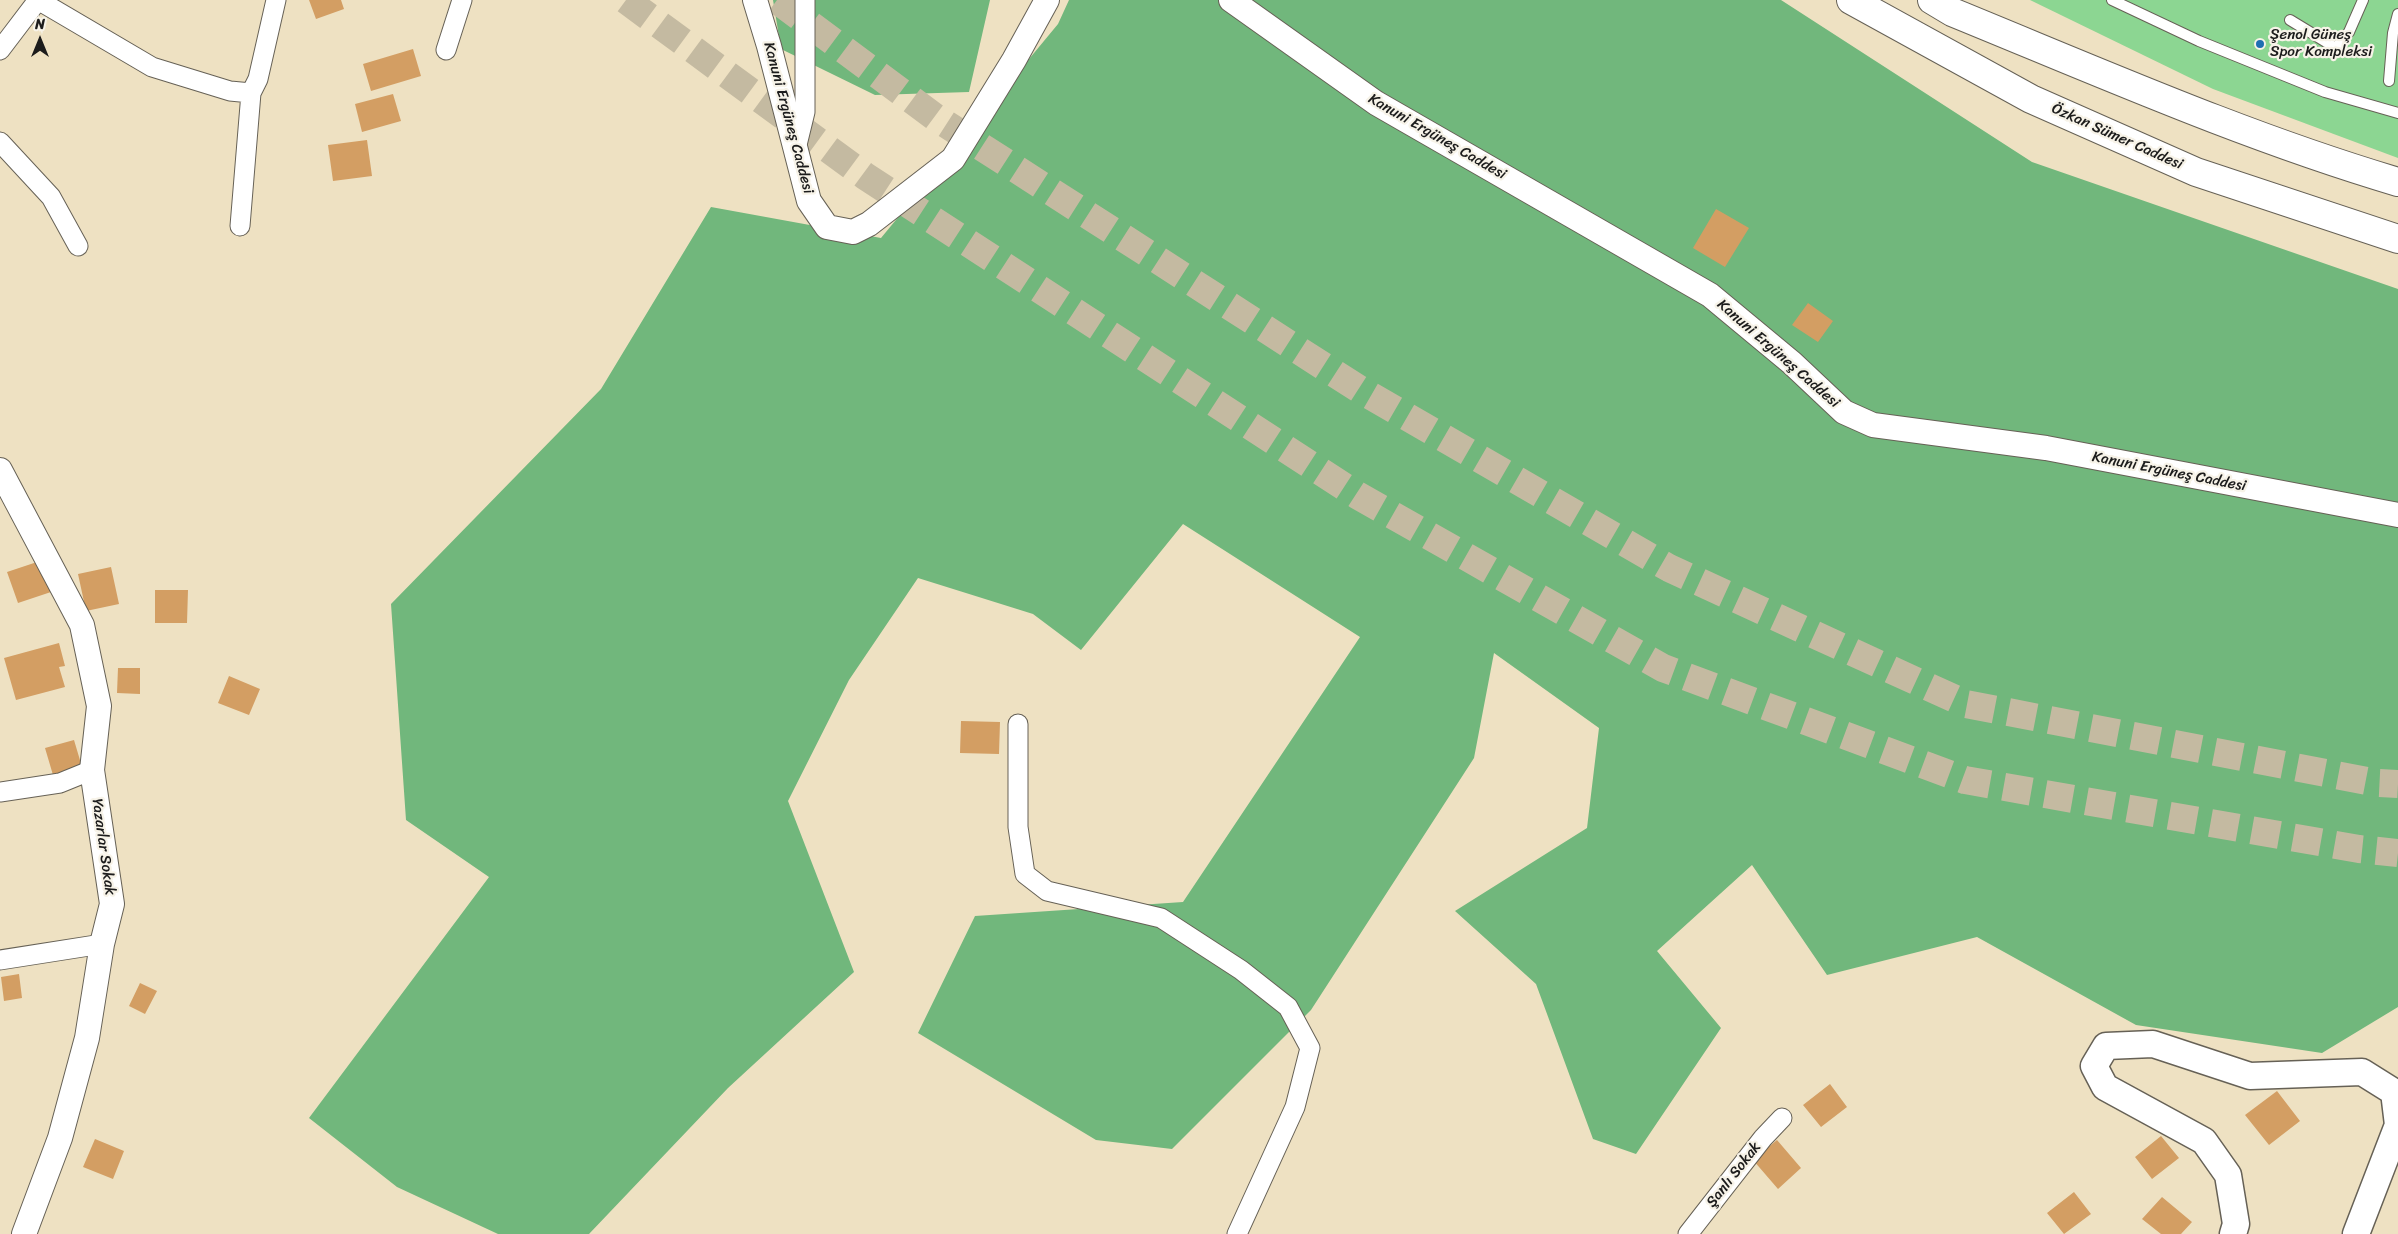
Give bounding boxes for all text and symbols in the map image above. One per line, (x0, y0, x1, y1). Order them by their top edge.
text: N (35, 12, 45, 37)
north arrow (15, 15, 65, 65)
place label: Şenol Güneş Spor Kompleksi (2270, 26, 2372, 61)
marker: Şenol Güneş Spor Kompleksi (2254, 38, 2266, 50)
street label: Kanuni Ergüneş Caddesi (759, 40, 817, 196)
street label: Kanuni Ergüneş Caddesi (1365, 90, 1509, 184)
street label: Özkan Sümer Caddesi (2049, 100, 2185, 174)
street label: Kanuni Ergüneş Caddesi (1713, 296, 1843, 412)
street label: Kanuni Ergüneş Caddesi (2091, 448, 2247, 496)
street label: Yazarlar Sokak (87, 798, 119, 896)
street label: Şanlı Sokak (1703, 1139, 1765, 1211)

